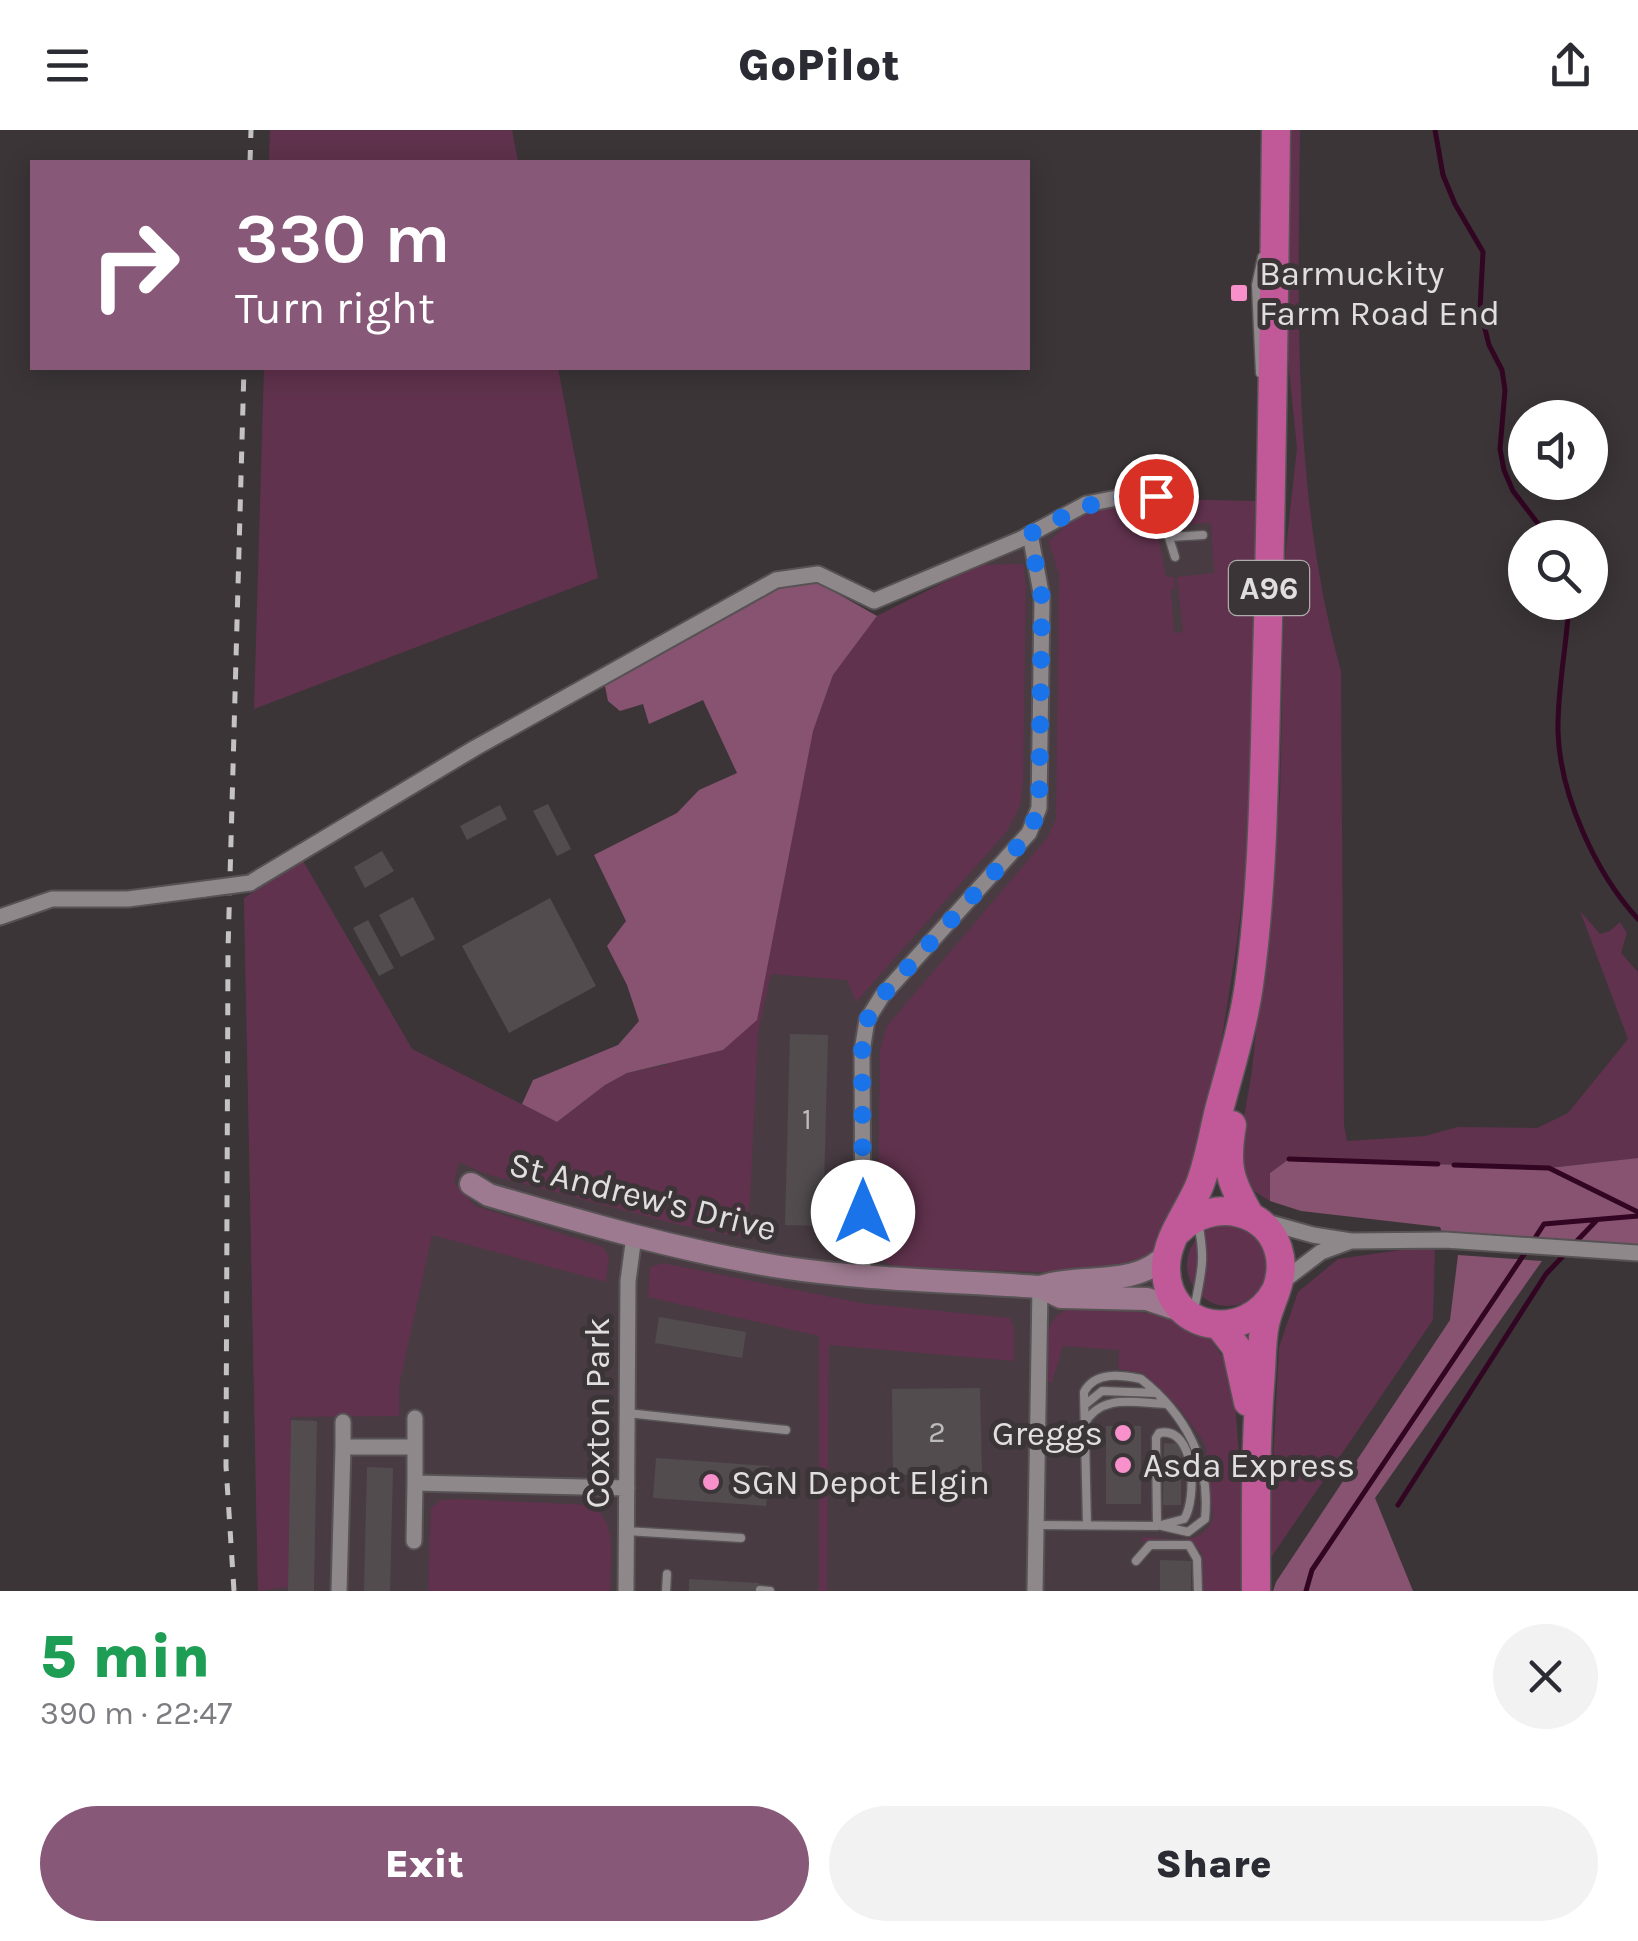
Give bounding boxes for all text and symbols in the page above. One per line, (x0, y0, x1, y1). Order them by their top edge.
icon: menu (40, 38, 95, 93)
icon: share (1543, 38, 1598, 93)
text: GoPilot (738, 39, 900, 91)
text: 330 m (235, 198, 451, 280)
icon: right (70, 200, 200, 330)
place label: Barmuckity Farm Road End (1259, 253, 1500, 334)
text: Turn right (235, 282, 435, 334)
marker: Barmuckity Farm Road End (1228, 282, 1250, 304)
map controls (1508, 400, 1608, 620)
button: sound (1508, 400, 1608, 500)
pin (1114, 454, 1199, 539)
icon: arrive (1129, 469, 1184, 524)
button: search (1508, 520, 1608, 620)
road number: A96 (1229, 561, 1309, 615)
house number: 1 (802, 1101, 812, 1137)
street label: St Andrew's Drive (505, 1143, 781, 1249)
position arrow (811, 1160, 915, 1264)
street label: Coxton Park (577, 1317, 618, 1509)
place label: Greggs (992, 1413, 1103, 1454)
house number: 2 (928, 1414, 946, 1450)
marker: Greggs (1112, 1422, 1134, 1444)
place label: Asda Express (1143, 1445, 1355, 1486)
marker: Asda Express (1112, 1454, 1134, 1476)
place label: SGN Depot Elgin (731, 1462, 990, 1503)
marker: SGN Depot Elgin (700, 1471, 722, 1493)
text: 5 min (40, 1622, 210, 1692)
button: close (1493, 1624, 1598, 1729)
text: 390 m · 22:47 (40, 1695, 232, 1732)
button: Exit (40, 1806, 809, 1921)
button: Share (829, 1806, 1598, 1921)

